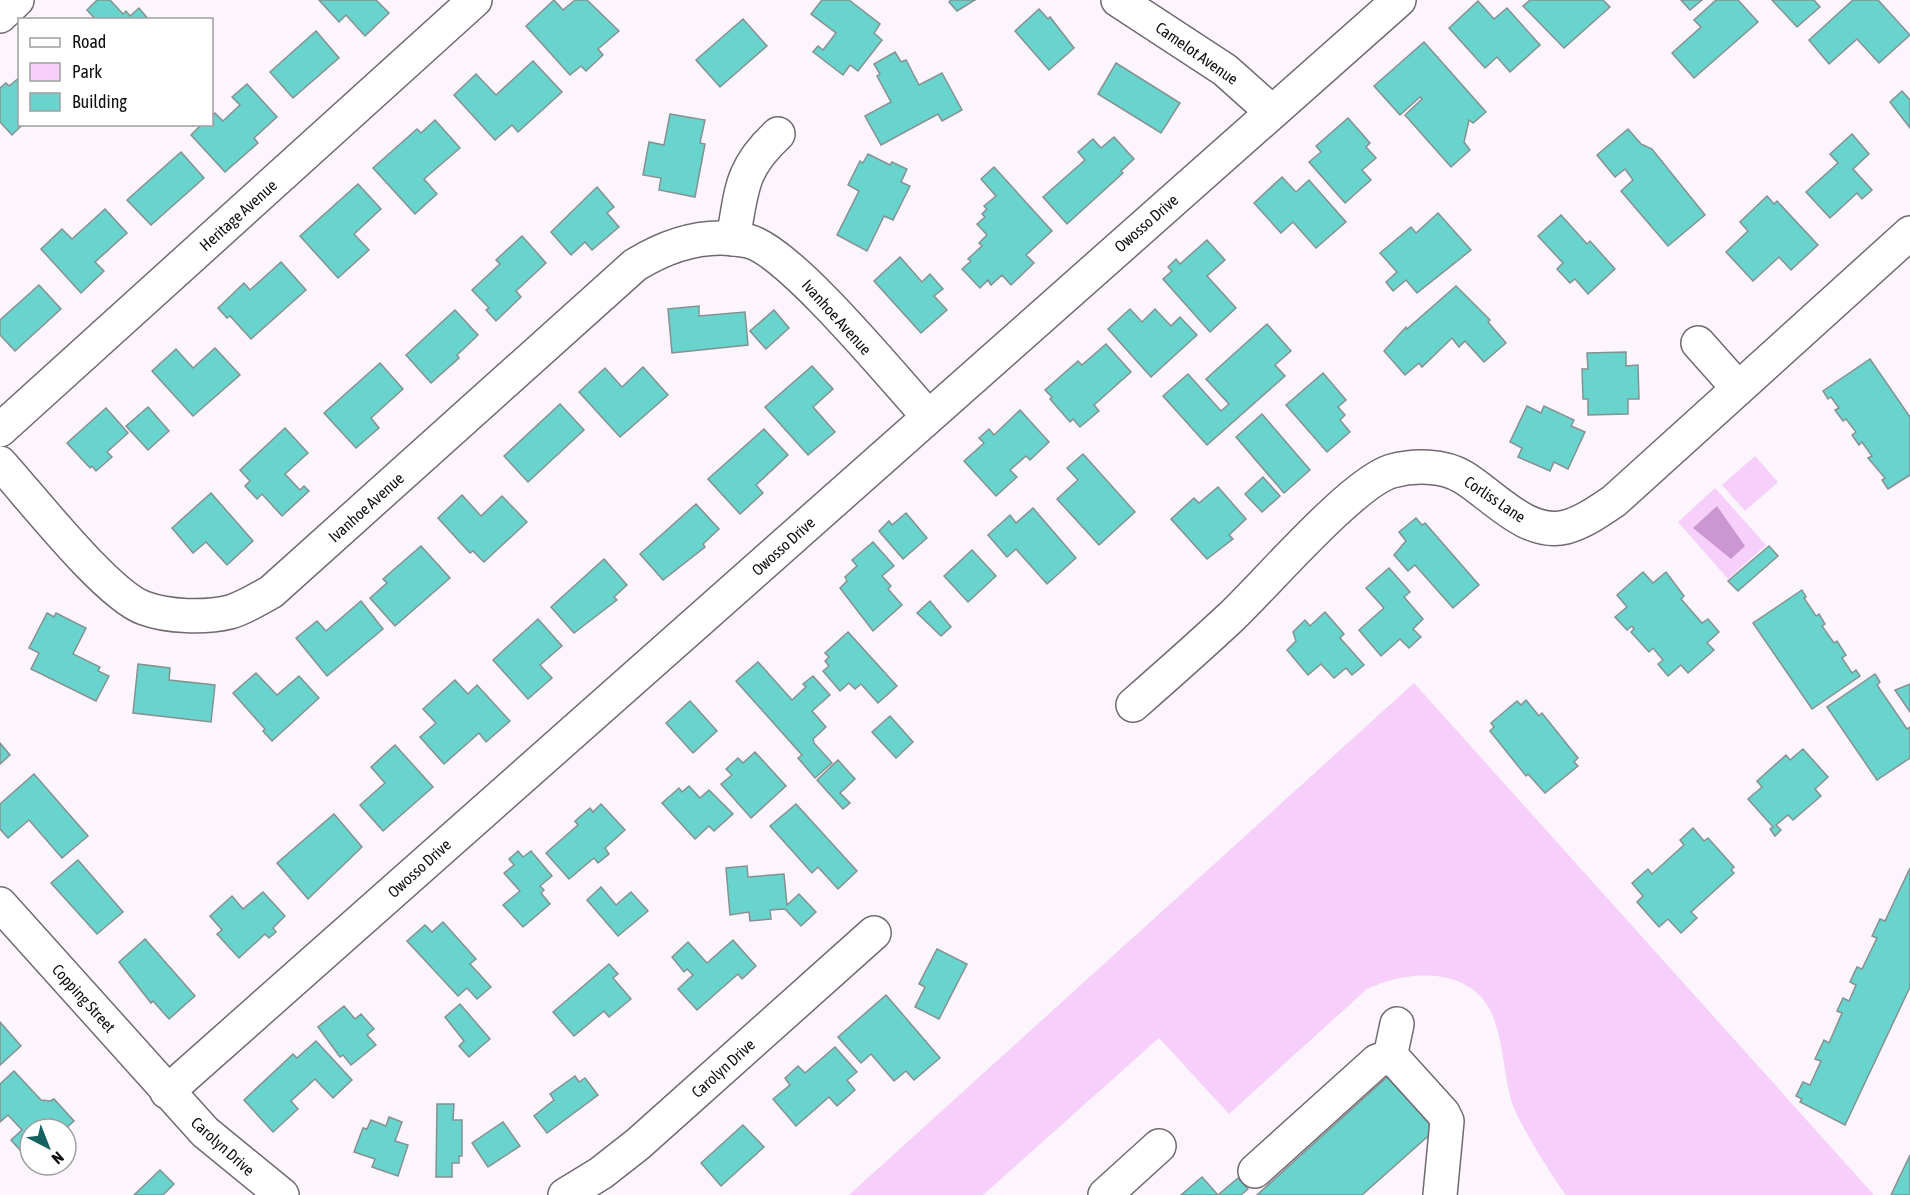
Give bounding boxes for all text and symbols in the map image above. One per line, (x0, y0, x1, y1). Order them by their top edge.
legend (18, 18, 213, 126)
street label: Camelot Avenue (1152, 18, 1242, 88)
text: Road (72, 31, 106, 52)
text: Park (72, 61, 102, 82)
text: Building (72, 91, 127, 112)
street label: Heritage Avenue (196, 176, 281, 255)
street label: Owosso Drive (1111, 191, 1181, 255)
street label: Ivanhoe Avenue (799, 276, 875, 358)
street label: Ivanhoe Avenue (325, 469, 407, 545)
street label: Corliss Lane (1461, 472, 1529, 526)
street label: Owosso Drive (748, 513, 818, 579)
street label: Owosso Drive (384, 835, 454, 901)
street label: Copping Street (48, 960, 120, 1037)
street label: Carolyn Drive (688, 1035, 759, 1102)
street label: Carolyn Drive (187, 1113, 258, 1180)
north arrow (18, 1117, 78, 1177)
text: N (49, 1148, 68, 1168)

